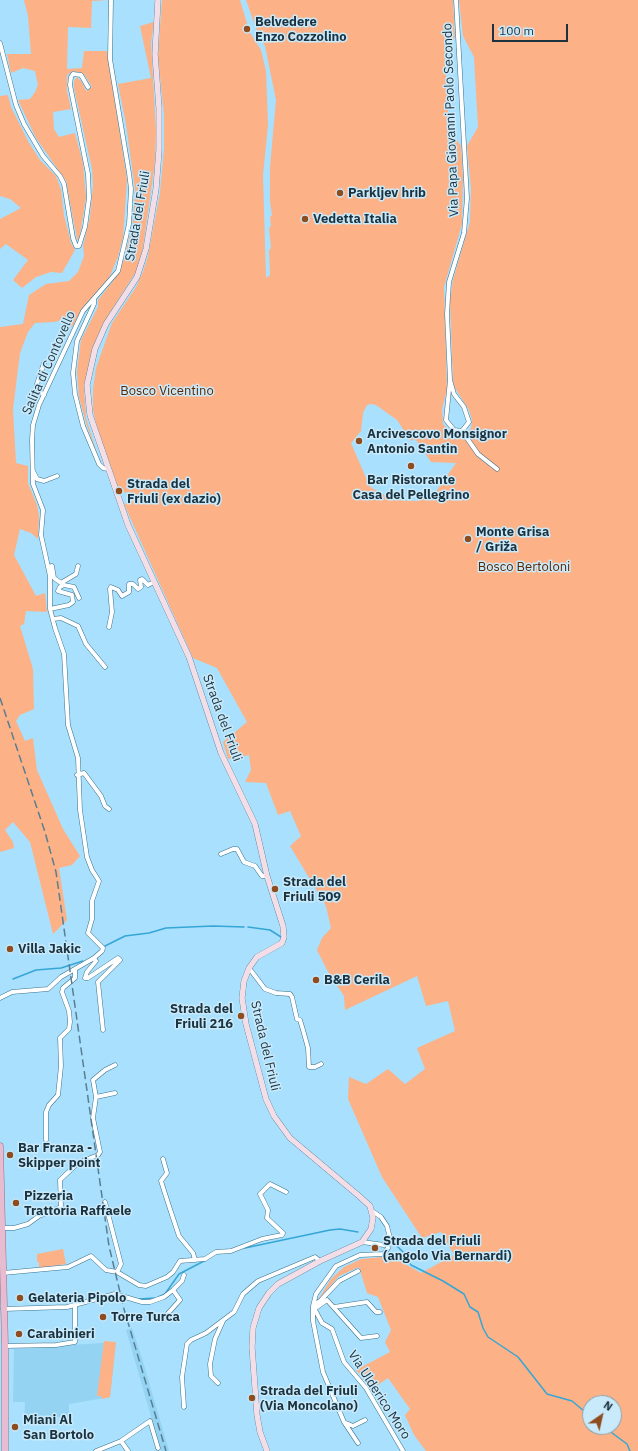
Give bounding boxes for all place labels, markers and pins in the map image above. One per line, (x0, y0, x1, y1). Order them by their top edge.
place label: Belvedere Enzo Cozzolino (255, 14, 347, 45)
marker: Belvedere Enzo Cozzolino (242, 24, 252, 34)
place label: Parkljev hrib (348, 185, 426, 201)
marker: Parkljev hrib (335, 188, 345, 198)
place label: Vedetta Italia (313, 211, 397, 227)
marker: Vedetta Italia (300, 214, 310, 224)
place label: Arcivescovo Monsignor Antonio Santin (367, 426, 507, 457)
marker: Arcivescovo Monsignor Antonio Santin (354, 436, 364, 446)
marker: Bar Ristorante Casa del Pellegrino (406, 461, 416, 471)
place label: Bar Ristorante Casa del Pellegrino (353, 472, 469, 503)
place label: Strada del Friuli (ex dazio) (127, 476, 221, 507)
marker: Strada del Friuli (ex dazio) (114, 486, 124, 496)
place label: Monte Grisa / Griža (476, 524, 549, 555)
marker: Monte Grisa / Griža (463, 534, 473, 544)
place label: Strada del Friuli 509 (283, 874, 346, 905)
marker: Strada del Friuli 509 (270, 884, 280, 894)
place label: Villa Jakic (18, 941, 81, 957)
marker: Villa Jakic (5, 944, 15, 954)
place label: B&B Cerila (324, 972, 390, 988)
marker: B&B Cerila (311, 975, 321, 985)
place label: Strada del Friuli 216 (170, 1001, 233, 1032)
marker: Strada del Friuli 216 (236, 1011, 246, 1021)
place label: Bar Franza - Skipper point (18, 1140, 100, 1171)
marker: Bar Franza - Skipper point (5, 1150, 15, 1160)
place label: Pizzeria Trattoria Raffaele (24, 1188, 131, 1219)
marker: Pizzeria Trattoria Raffaele (11, 1198, 21, 1208)
place label: Strada del Friuli (angolo Via Bernardi) (383, 1233, 512, 1264)
marker: Strada del Friuli (angolo Via Bernardi) (370, 1243, 380, 1253)
place label: Gelateria Pipolo (28, 1290, 126, 1306)
marker: Gelateria Pipolo (15, 1293, 25, 1303)
place label: Torre Turca (111, 1309, 180, 1325)
marker: Torre Turca (98, 1312, 108, 1322)
place label: Carabinieri (27, 1326, 95, 1342)
marker: Carabinieri (14, 1329, 24, 1339)
place label: Strada del Friuli (Via Moncolano) (260, 1383, 358, 1414)
marker: Strada del Friuli (Via Moncolano) (247, 1393, 257, 1403)
place label: Miani Al San Bortolo (23, 1412, 94, 1443)
marker: Miani Al San Bortolo (10, 1422, 20, 1432)

